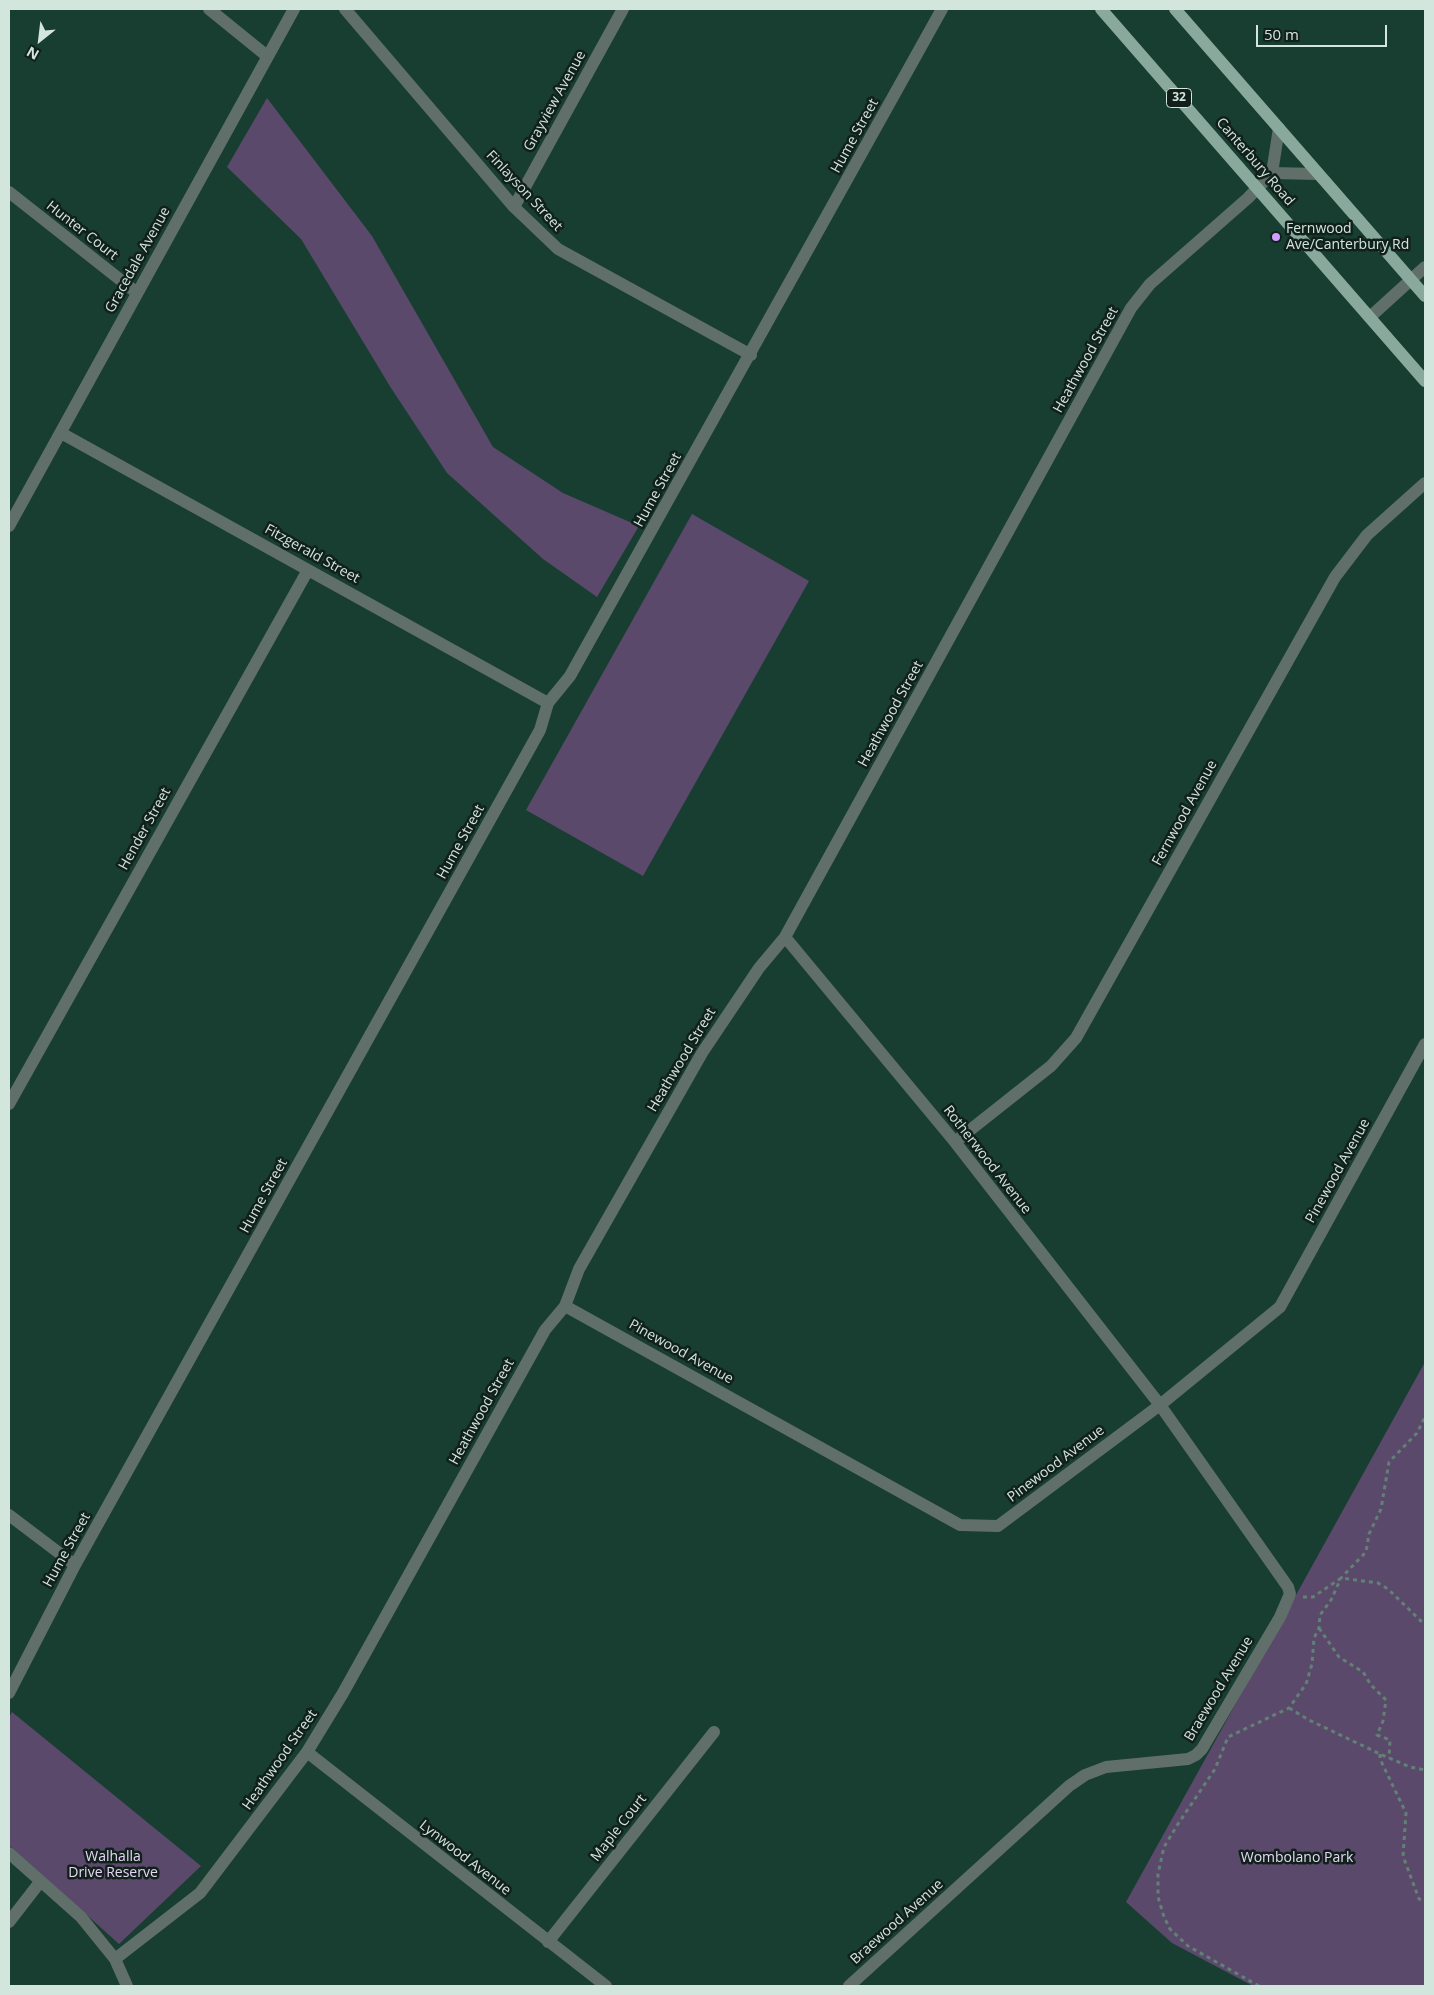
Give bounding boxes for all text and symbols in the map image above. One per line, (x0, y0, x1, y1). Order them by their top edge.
north arrow (15, 15, 65, 65)
scale bar (1259, 15, 1390, 47)
text: 50 m (1264, 24, 1299, 44)
text: N (23, 42, 42, 65)
street label: Grayview Avenue (520, 48, 590, 154)
road number: 32 (1166, 89, 1192, 108)
street label: Hume Street (828, 96, 882, 176)
street label: Canterbury Road (1212, 115, 1298, 209)
street label: Finlayson Street (482, 147, 566, 235)
street label: Hunter Court (43, 198, 121, 264)
street label: Gracedale Avenue (102, 204, 174, 316)
place label: Fernwood Ave/Canterbury Rd (1286, 221, 1409, 253)
marker: Fernwood Ave/Canterbury Rd (1270, 231, 1282, 243)
street label: Heathwood Street (1050, 304, 1122, 416)
street label: Hume Street (631, 450, 685, 530)
street label: Fitzgerald Street (262, 521, 362, 587)
street label: Heathwood Street (855, 658, 927, 770)
street label: Fernwood Avenue (1149, 757, 1221, 869)
street label: Hender Street (115, 785, 175, 873)
street label: Hume Street (434, 802, 488, 882)
street label: Heathwood Street (644, 1005, 720, 1115)
street label: Rotherwood Avenue (939, 1102, 1035, 1218)
street label: Pinewood Avenue (1302, 1116, 1374, 1226)
street label: Hume Street (237, 1156, 291, 1236)
street label: Pinewood Avenue (626, 1316, 736, 1388)
street label: Heathwood Street (446, 1356, 518, 1468)
street label: Pinewood Avenue (1004, 1422, 1108, 1506)
street label: Hume Street (40, 1510, 94, 1590)
street label: Braewood Avenue (1181, 1634, 1257, 1744)
street label: Heathwood Street (239, 1707, 321, 1813)
street label: Maple Court (588, 1791, 650, 1865)
street label: Lynwood Avenue (416, 1817, 514, 1899)
park label: Walhalla Drive Reserve (68, 1849, 158, 1881)
park label: Wombolano Park (1241, 1850, 1353, 1866)
street label: Braewood Avenue (847, 1876, 947, 1968)

